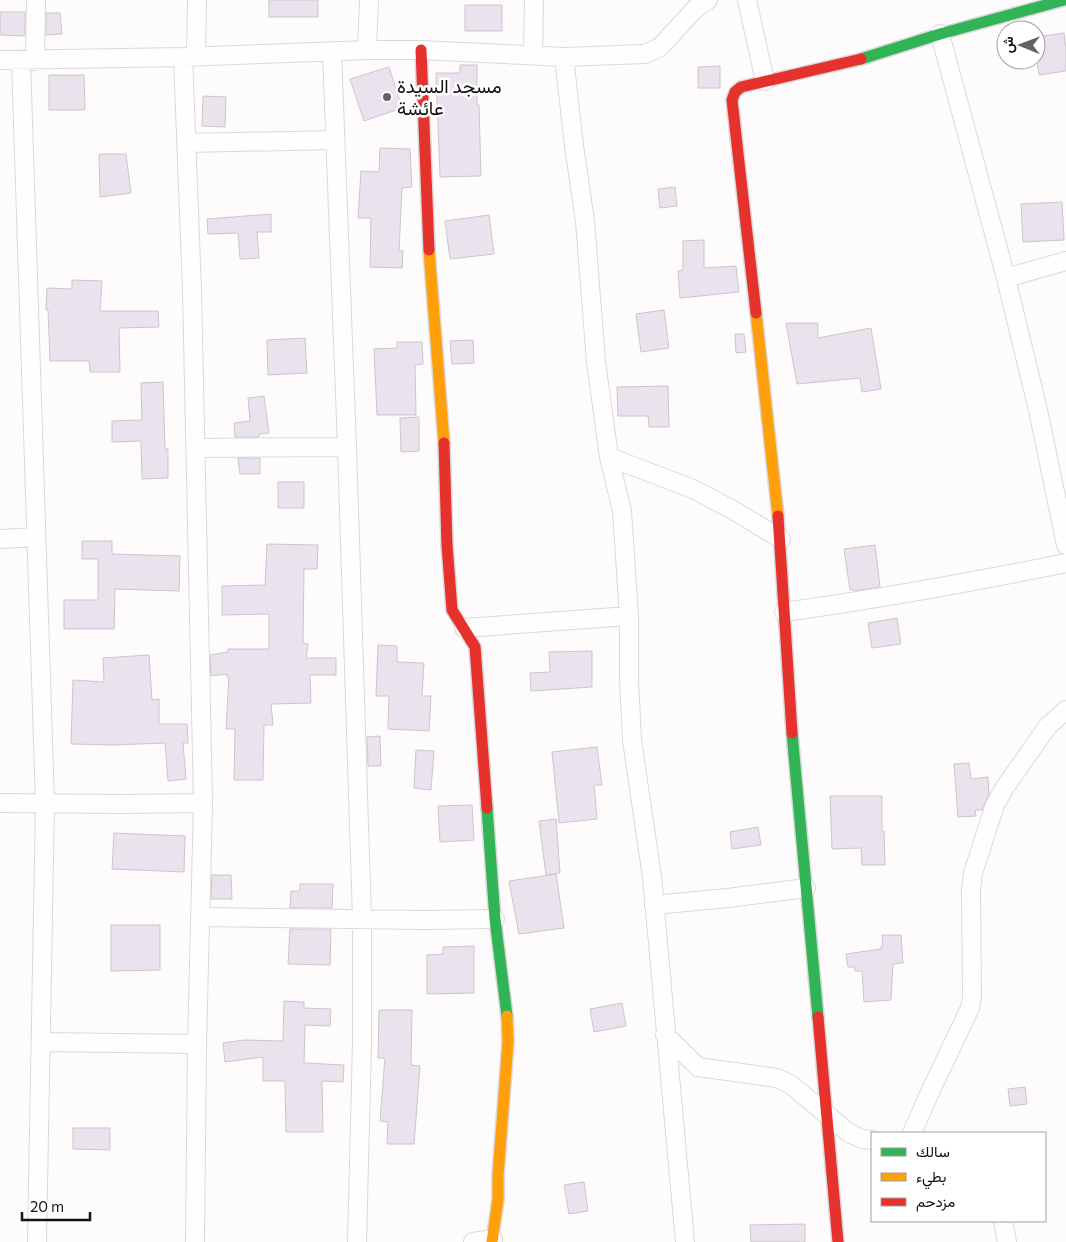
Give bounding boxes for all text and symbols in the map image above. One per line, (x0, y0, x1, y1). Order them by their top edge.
north arrow (996, 20, 1046, 70)
text: ش (999, 36, 1017, 53)
place label: مسجد السيدة عائشة (397, 74, 502, 119)
marker: مسجد السيدة عائشة (381, 91, 393, 103)
legend (871, 1132, 1046, 1222)
text: سالك (916, 1142, 950, 1160)
text: بطيء (916, 1167, 946, 1190)
scale bar (22, 1190, 90, 1222)
text: مزدحم (916, 1192, 955, 1212)
text: 20 m (30, 1197, 64, 1215)

